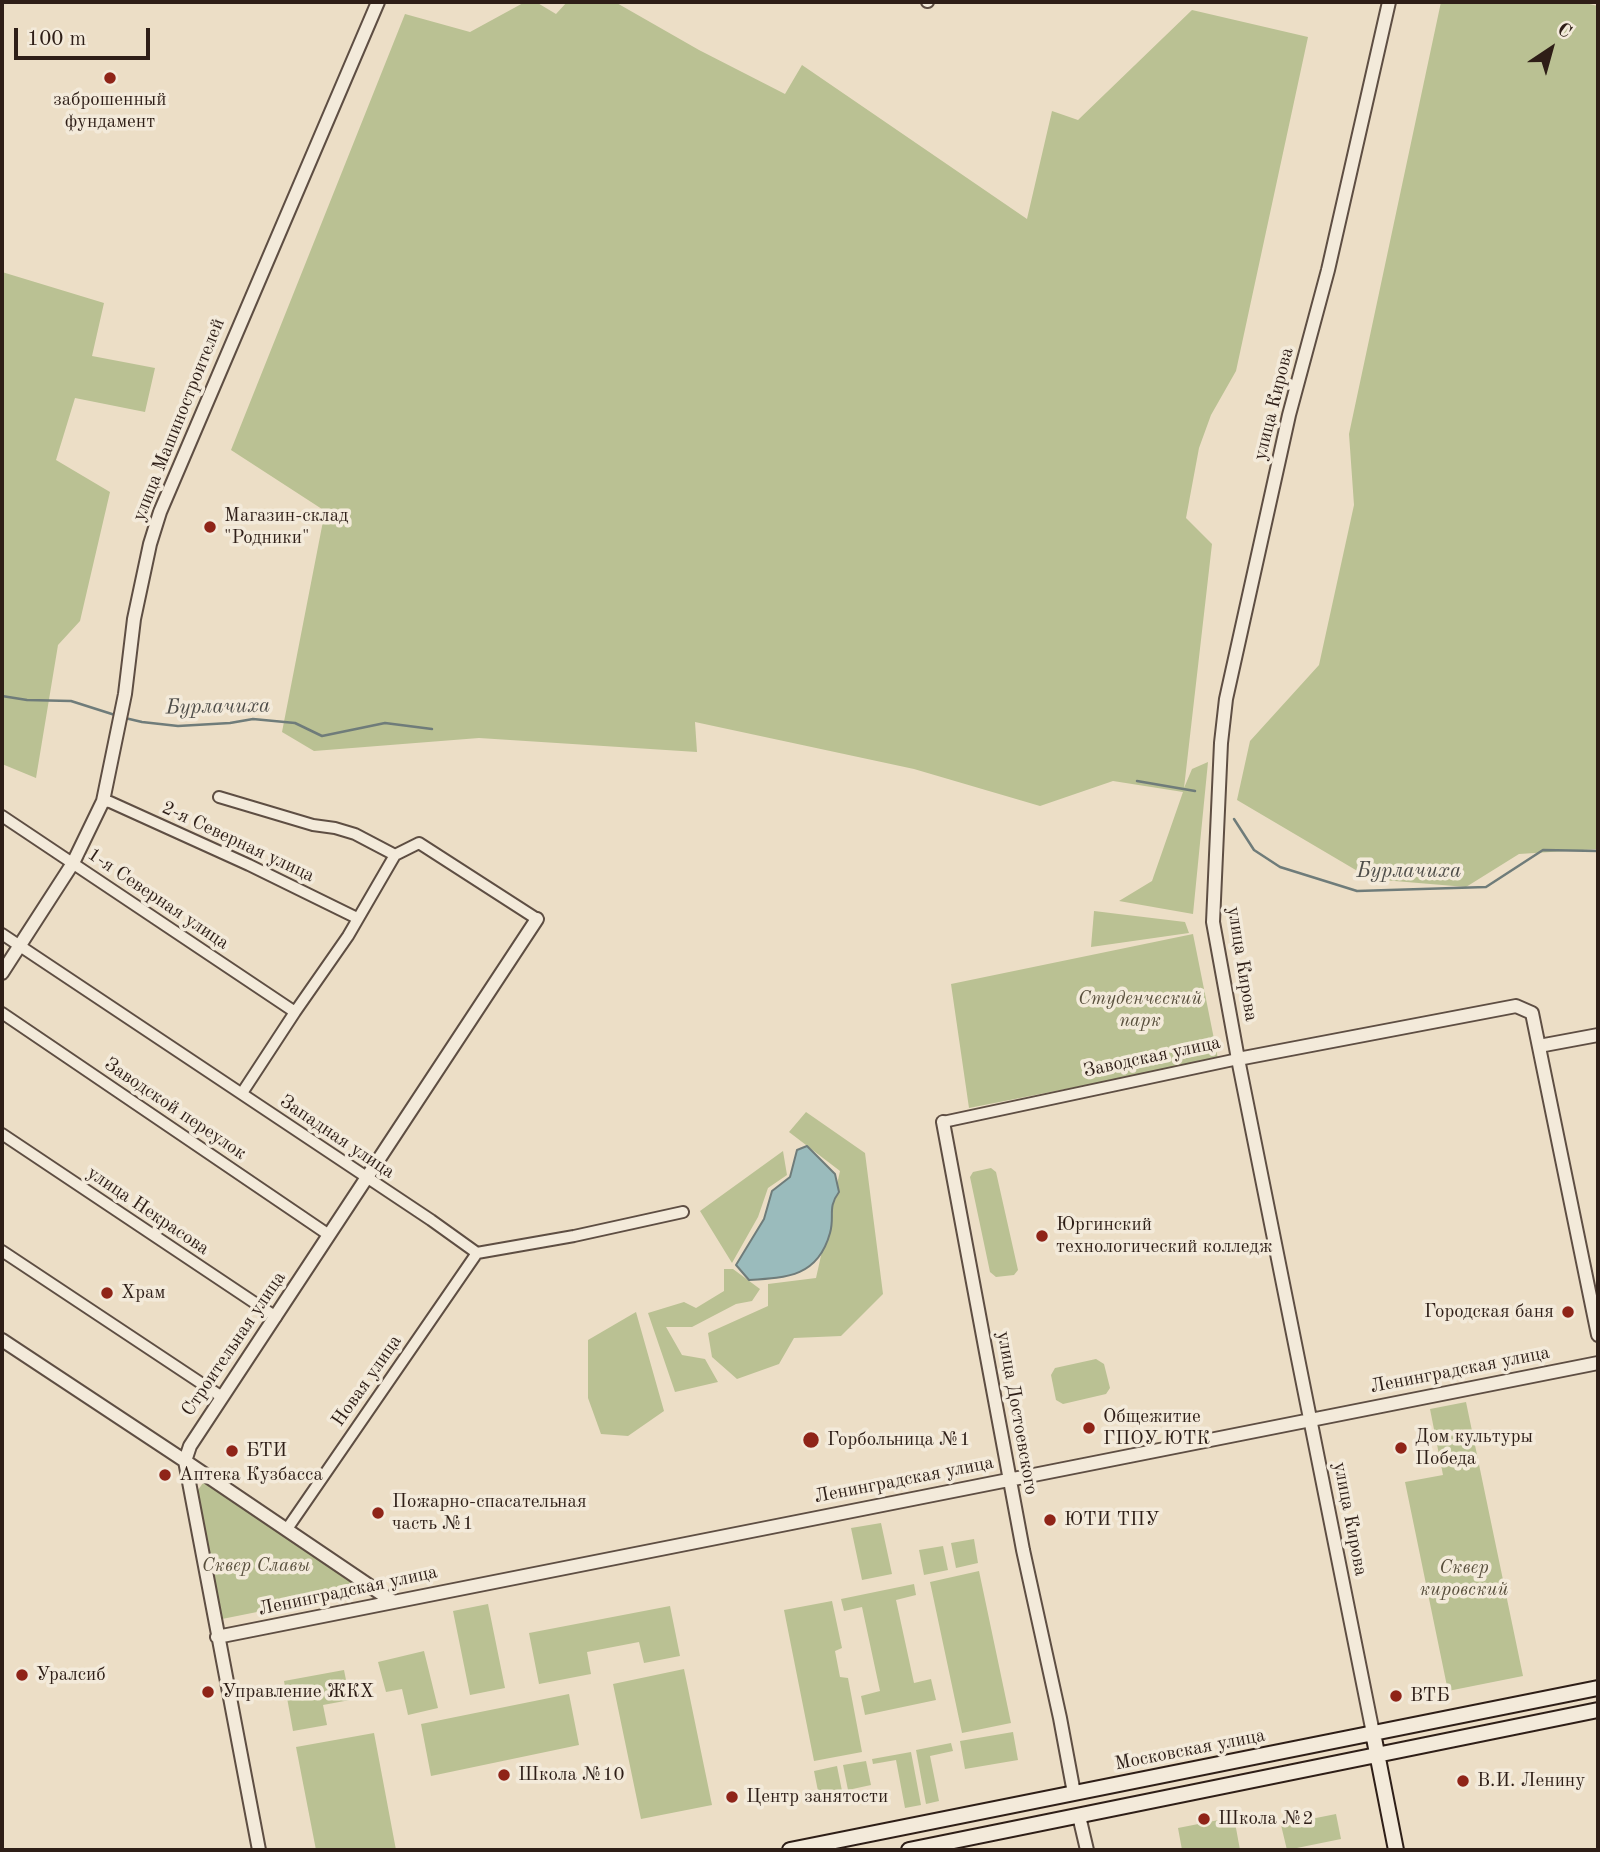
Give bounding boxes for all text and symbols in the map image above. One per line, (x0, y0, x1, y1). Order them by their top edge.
scale bar (18, 14, 154, 58)
north arrow (1516, 14, 1586, 84)
text: С (1553, 20, 1574, 43)
text: 100 m (27, 29, 86, 50)
marker: заброшенный фундамент (102, 70, 118, 86)
place label: заброшенный фундамент (53, 89, 167, 133)
street label: улица Машиностроителей (128, 315, 230, 525)
street label: улица Кирова (1249, 345, 1299, 463)
place label: Магазин-склад "Родники" (224, 505, 348, 549)
marker: Магазин-склад "Родники" (202, 519, 218, 535)
water label: Бурлачиха (166, 693, 270, 721)
street label: 2-я Северная улица (158, 797, 318, 887)
street label: 1-я Северная улица (83, 843, 233, 955)
water label: Бурлачиха (1357, 858, 1461, 884)
street label: улица Кирова (1222, 905, 1262, 1023)
park label: Студенческий парк (1078, 988, 1202, 1032)
street label: Заводская улица (1081, 1031, 1223, 1083)
street label: Заводской переулок (100, 1053, 250, 1165)
street label: Западная улица (275, 1090, 399, 1184)
street label: улица Некрасова (83, 1162, 213, 1260)
place label: Юргинский технологический колледж (1056, 1214, 1273, 1258)
marker: Юргинский технологический колледж (1034, 1228, 1050, 1244)
street label: Строительная улица (177, 1267, 291, 1421)
place label: Храм (121, 1282, 165, 1304)
marker: Храм (99, 1285, 115, 1301)
place label: Городская баня (1424, 1301, 1554, 1323)
marker: Городская баня (1560, 1304, 1576, 1320)
street label: улица Достоевского (991, 1329, 1043, 1497)
street label: Новая улица (327, 1331, 407, 1431)
street label: Ленинградская улица (1368, 1341, 1552, 1399)
place label: Общежитие ГПОУ ЮТК (1103, 1406, 1210, 1450)
marker: Общежитие ГПОУ ЮТК (1081, 1420, 1097, 1436)
place label: Дом культуры Победа (1415, 1426, 1533, 1470)
place label: Горбольница №1 (827, 1429, 971, 1451)
marker: Горбольница №1 (801, 1430, 821, 1450)
place label: БТИ (246, 1440, 287, 1462)
marker: Дом культуры Победа (1393, 1440, 1409, 1456)
marker: БТИ (224, 1443, 240, 1459)
street label: Ленинградская улица (812, 1451, 996, 1509)
street label: улица Кирова (1328, 1460, 1372, 1578)
place label: Аптека Кузбасса (179, 1464, 323, 1486)
marker: Аптека Кузбасса (157, 1467, 173, 1483)
place label: Пожарно-спасательная часть №1 (392, 1491, 587, 1535)
marker: Пожарно-спасательная часть №1 (370, 1505, 386, 1521)
place label: ЮТИ ТПУ (1064, 1509, 1160, 1531)
marker: ЮТИ ТПУ (1042, 1512, 1058, 1528)
park label: Сквер Славы (202, 1555, 310, 1577)
park label: Сквер кировский (1420, 1557, 1508, 1601)
street label: Ленинградская улица (256, 1561, 440, 1621)
place label: Уралсиб (36, 1664, 106, 1686)
marker: Уралсиб (14, 1667, 30, 1683)
place label: Управление ЖКХ (222, 1681, 374, 1703)
marker: Управление ЖКХ (200, 1684, 216, 1700)
place label: ВТБ (1410, 1685, 1450, 1707)
marker: ВТБ (1388, 1688, 1404, 1704)
street label: Московская улица (1113, 1724, 1267, 1776)
place label: Школа №10 (518, 1764, 625, 1786)
marker: Школа №10 (496, 1767, 512, 1783)
place label: В.И. Ленину (1477, 1770, 1585, 1792)
marker: В.И. Ленину (1455, 1773, 1471, 1789)
place label: Центр занятости (746, 1786, 888, 1808)
marker: Центр занятости (724, 1789, 740, 1805)
place label: Школа №2 (1218, 1808, 1313, 1830)
marker: Школа №2 (1196, 1811, 1212, 1827)

